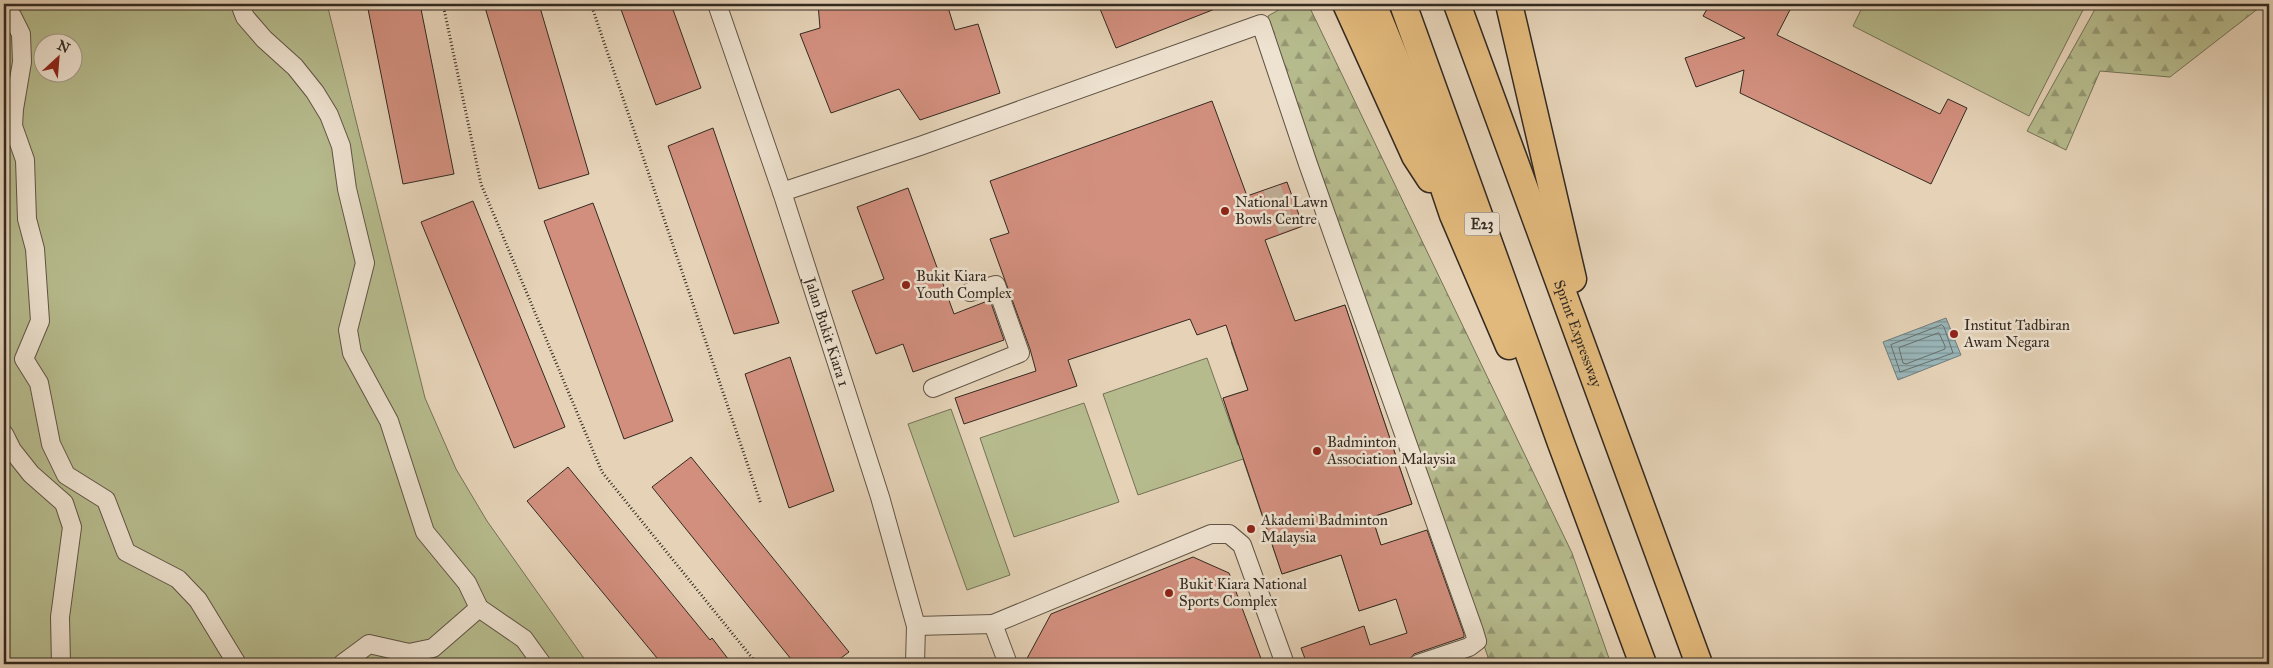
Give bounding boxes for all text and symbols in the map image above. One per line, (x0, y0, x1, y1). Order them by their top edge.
north arrow (32, 32, 82, 82)
text: N (54, 37, 73, 57)
place label: National Lawn Bowls Centre (1235, 193, 1328, 228)
marker: National Lawn Bowls Centre (1219, 205, 1231, 217)
road number: E23 (1464, 212, 1500, 235)
place label: Bukit Kiara Youth Complex (916, 267, 1012, 302)
street label: Jalan Bukit Kiara 1 (799, 273, 853, 389)
street label: Sprint Expressway (1550, 277, 1606, 391)
marker: Bukit Kiara Youth Complex (900, 279, 912, 291)
place label: Institut Tadbiran Awam Negara (1963, 316, 2070, 351)
marker: Institut Tadbiran Awam Negara (1948, 328, 1960, 340)
place label: Badminton Association Malaysia (1326, 433, 1457, 468)
marker: Badminton Association Malaysia (1311, 445, 1323, 457)
place label: Akademi Badminton Malaysia (1260, 511, 1388, 546)
marker: Akademi Badminton Malaysia (1245, 523, 1257, 535)
place label: Bukit Kiara National Sports Complex (1179, 575, 1308, 610)
marker: Bukit Kiara National Sports Complex (1163, 587, 1175, 599)

